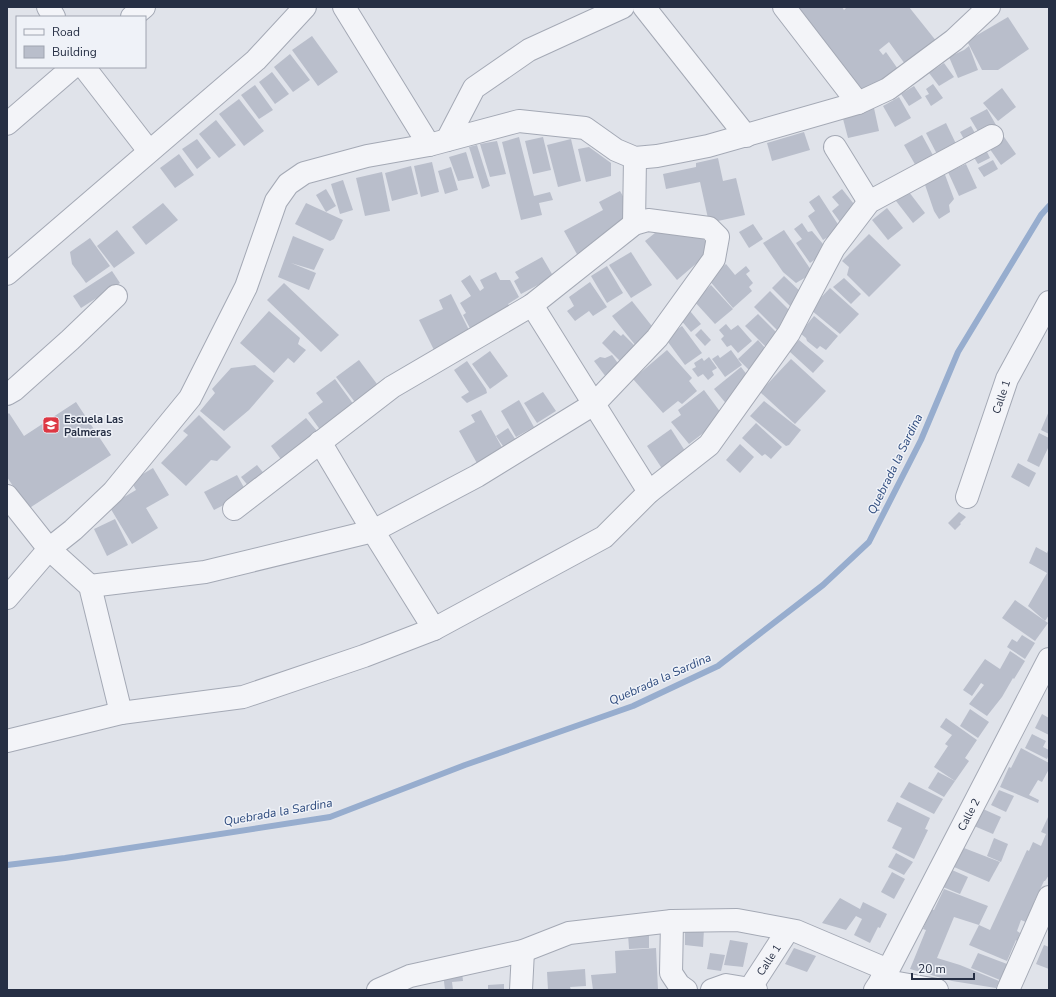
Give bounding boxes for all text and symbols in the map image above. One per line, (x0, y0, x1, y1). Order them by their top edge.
legend (16, 16, 146, 68)
text: Road (52, 24, 80, 40)
text: Building (52, 44, 97, 60)
street label: Calle 1 (988, 378, 1014, 416)
water label: Quebrada la Sardina (864, 411, 926, 517)
place label: Escuela Las Palmeras (64, 412, 123, 440)
school or university icon: Escuela Las Palmeras (41, 415, 61, 435)
water label: Quebrada la Sardina (606, 649, 714, 709)
water label: Quebrada la Sardina (222, 795, 334, 829)
street label: Calle 2 (954, 796, 983, 833)
street label: Calle 1 (753, 941, 784, 979)
scale bar (912, 955, 974, 981)
text: 20 m (918, 961, 946, 977)

